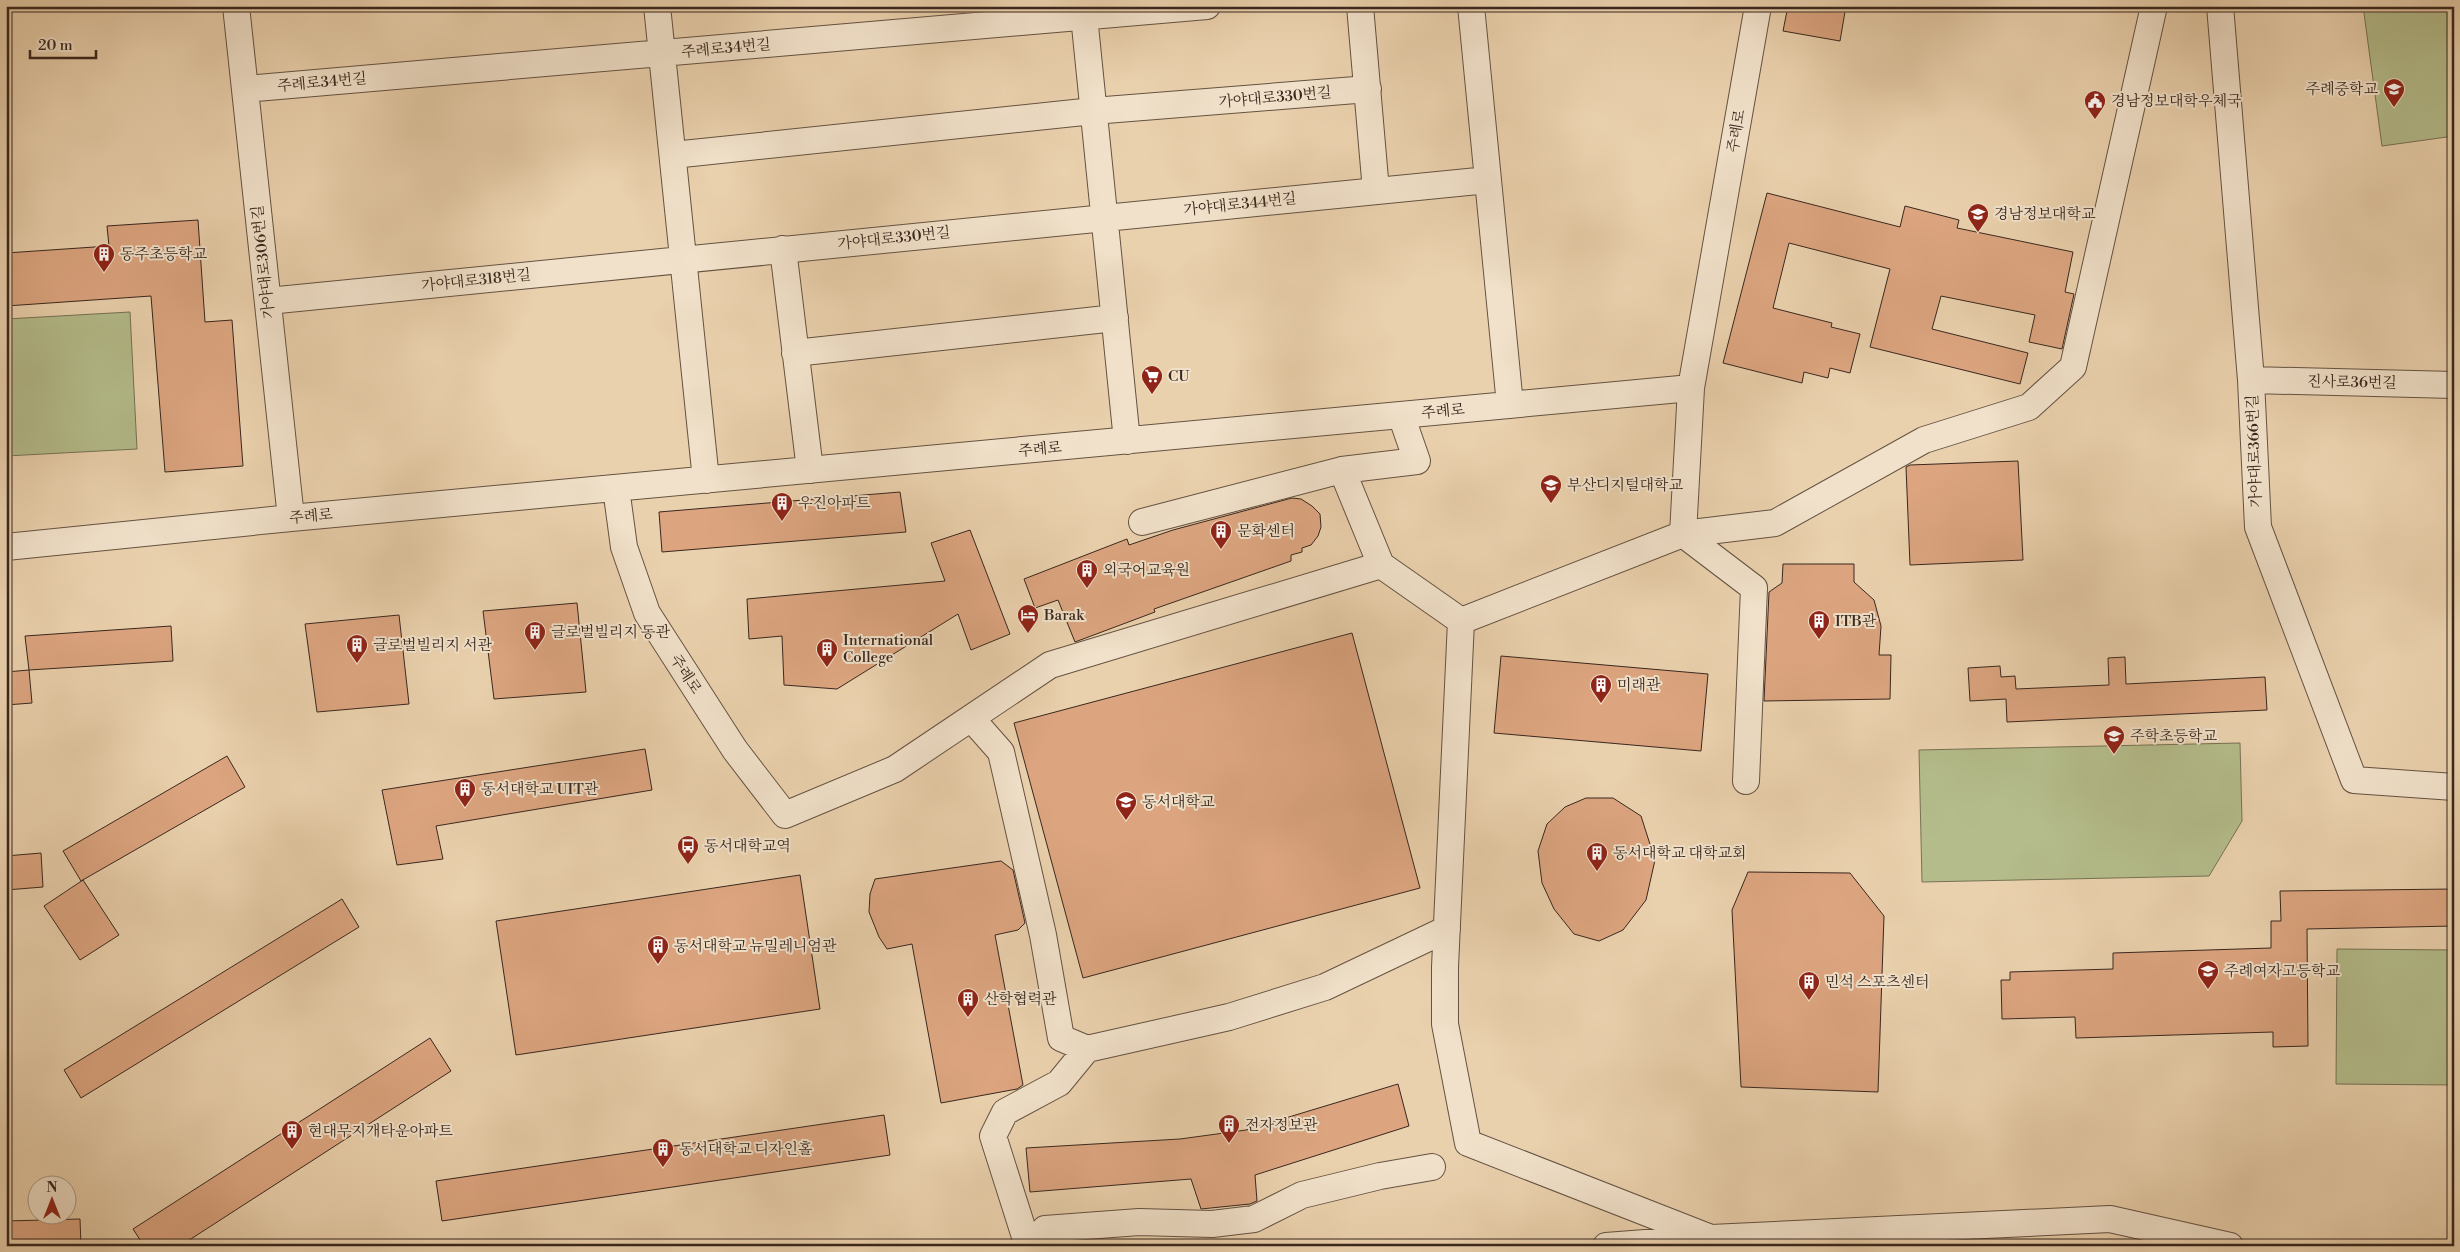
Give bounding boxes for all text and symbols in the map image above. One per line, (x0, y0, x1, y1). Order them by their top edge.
scale bar (30, 28, 96, 60)
street label: 주례로34번길 (680, 35, 772, 62)
text: 20 m (38, 36, 73, 55)
street label: 주례로34번길 (276, 69, 368, 96)
school or university icon: 주례중학교 (2382, 77, 2406, 108)
place label: 주례중학교 (2306, 80, 2379, 99)
street label: 가야대로330번길 (1218, 83, 1332, 112)
public building icon: 경남정보대학우체국 (2083, 89, 2107, 120)
place label: 경남정보대학우체국 (2111, 92, 2242, 111)
street label: 주례로 (1723, 108, 1750, 154)
street label: 가야대로344번길 (1183, 189, 1298, 220)
school or university icon: 경남정보대학교 (1966, 202, 1990, 233)
street label: 가야대로306번길 (248, 204, 279, 320)
place label: 경남정보대학교 (1994, 205, 2096, 224)
street label: 가야대로330번길 (837, 223, 951, 254)
building icon: 동주초등학교 (92, 242, 116, 273)
place label: 동주초등학교 (120, 245, 207, 264)
street label: 가야대로318번길 (420, 265, 532, 296)
supermarket icon: CU (1140, 364, 1164, 395)
place label: CU (1168, 367, 1189, 386)
street label: 진사로36번길 (2307, 372, 2397, 393)
street label: 가야대로366번길 (2243, 394, 2266, 508)
street label: 주례로 (1421, 400, 1466, 423)
street label: 주례로 (1018, 438, 1063, 461)
school or university icon: 부산디지털대학교 (1539, 473, 1563, 504)
place label: 부산디지털대학교 (1567, 476, 1683, 495)
building icon: 우진아파트 (770, 491, 794, 522)
place label: 우진아파트 (798, 494, 871, 513)
street label: 주례로 (289, 505, 334, 528)
building icon: 문화센터 (1209, 519, 1233, 550)
place label: 문화센터 (1237, 522, 1295, 541)
building icon: 외국어교육원 (1075, 558, 1099, 589)
place label: 외국어교육원 (1103, 561, 1190, 580)
hotel icon: Barak (1016, 603, 1040, 634)
place label: Barak (1043, 606, 1085, 625)
building icon: ITB관 (1807, 609, 1831, 640)
place label: ITB관 (1835, 612, 1877, 631)
building icon: 글로벌빌리지 동관 (523, 620, 547, 651)
place label: 글로벌빌리지 동관 (551, 623, 671, 642)
place label: International College (843, 631, 934, 667)
building icon: 글로벌빌리지 서관 (345, 633, 369, 664)
place label: 글로벌빌리지 서관 (373, 636, 493, 655)
building icon: International College (815, 637, 839, 668)
street label: 주례로 (666, 651, 706, 698)
building icon: 미래관 (1589, 673, 1613, 704)
place label: 미래관 (1617, 676, 1661, 695)
school or university icon: 주학초등학교 (2102, 724, 2126, 755)
place label: 주학초등학교 (2130, 727, 2217, 746)
building icon: 동서대학교 UIT관 (453, 777, 477, 808)
place label: 동서대학교 UIT관 (481, 780, 599, 799)
school or university icon: 동서대학교 (1114, 790, 1138, 821)
place label: 동서대학교 (1142, 793, 1215, 812)
bus stop icon: 동서대학교역 (676, 834, 700, 865)
place label: 동서대학교역 (704, 837, 791, 856)
building icon: 동서대학교 대학교회 (1585, 841, 1609, 872)
place label: 동서대학교 대학교회 (1613, 844, 1747, 863)
building icon: 동서대학교 뉴밀레니엄관 (646, 934, 670, 965)
place label: 동서대학교 뉴밀레니엄관 (674, 937, 837, 956)
school or university icon: 주례여자고등학교 (2196, 959, 2220, 990)
place label: 주례여자고등학교 (2224, 962, 2340, 981)
building icon: 민석 스포츠센터 (1797, 970, 1821, 1001)
place label: 민석 스포츠센터 (1825, 973, 1930, 992)
building icon: 산학협력관 (956, 987, 980, 1018)
place label: 산학협력관 (984, 990, 1057, 1009)
building icon: 전자정보관 (1217, 1113, 1241, 1144)
place label: 전자정보관 (1245, 1116, 1318, 1135)
building icon: 현대무지개타운아파트 (280, 1119, 304, 1150)
place label: 현대무지개타운아파트 (308, 1122, 453, 1141)
building icon: 동서대학교 디자인홀 (651, 1137, 675, 1168)
place label: 동서대학교 디자인홀 (679, 1140, 813, 1159)
north arrow (28, 1174, 78, 1224)
text: N (46, 1179, 58, 1197)

